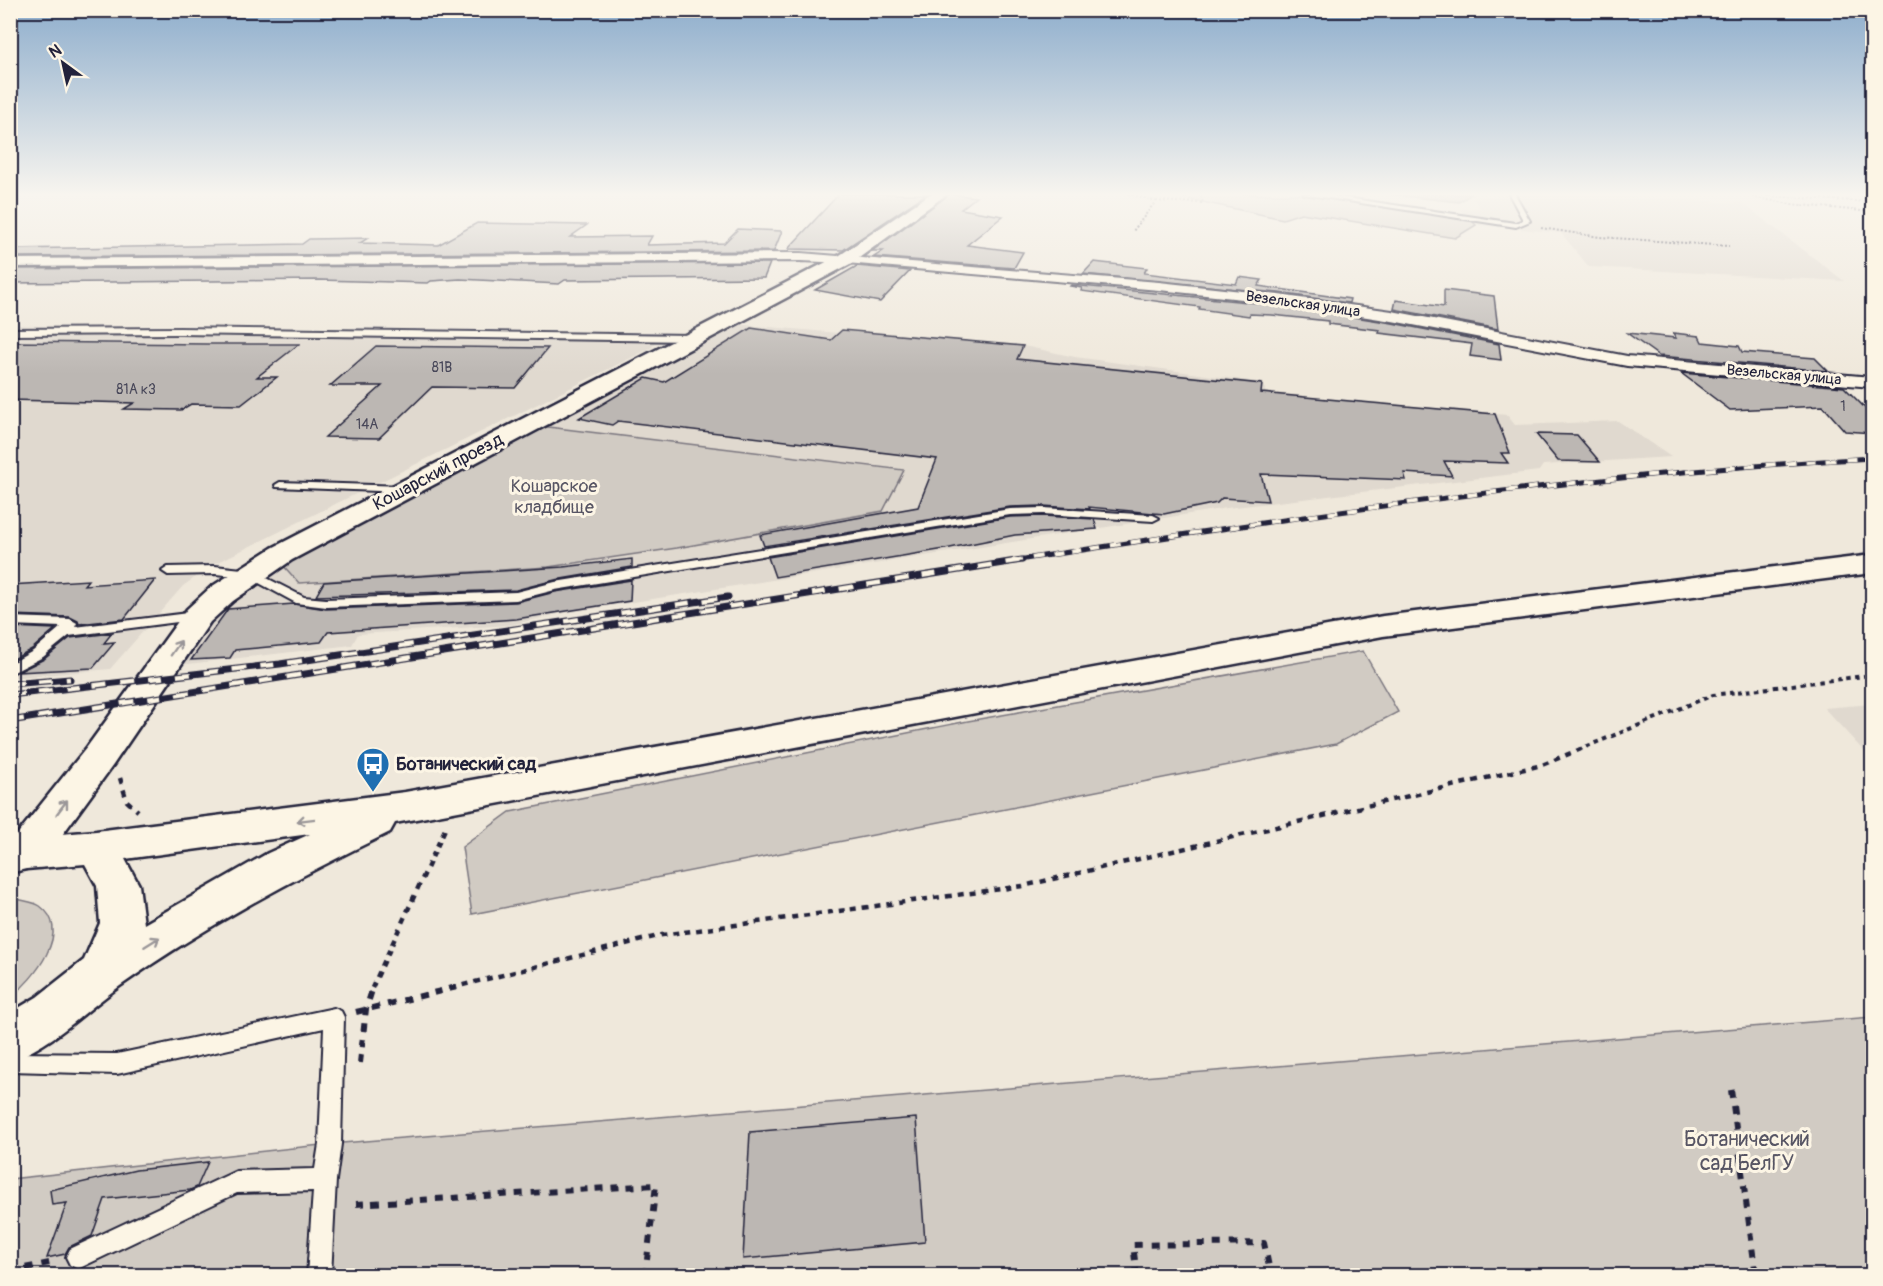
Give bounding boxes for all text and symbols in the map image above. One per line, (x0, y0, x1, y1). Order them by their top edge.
north arrow (33, 33, 93, 93)
text: N (45, 40, 66, 63)
street label: Везельская улица (1245, 287, 1361, 321)
house number: 81В (432, 359, 452, 376)
street label: Везельская улица (1726, 361, 1842, 389)
house number: 81А к3 (116, 381, 156, 398)
house number: 1 (1840, 398, 1846, 415)
house number: 14А (356, 416, 378, 433)
street label: Кошарский проезд (369, 428, 507, 516)
park label: Кошарское кладбище (511, 475, 597, 519)
one-way arrow (169, 641, 182, 657)
bus stop icon: Ботанический сад (355, 746, 391, 793)
place label: Ботанический сад (396, 753, 536, 776)
one-way arrow (55, 799, 68, 815)
one-way arrow (296, 815, 316, 826)
one-way arrow (143, 935, 160, 947)
park label: Ботанический сад БелГУ (1684, 1126, 1810, 1177)

